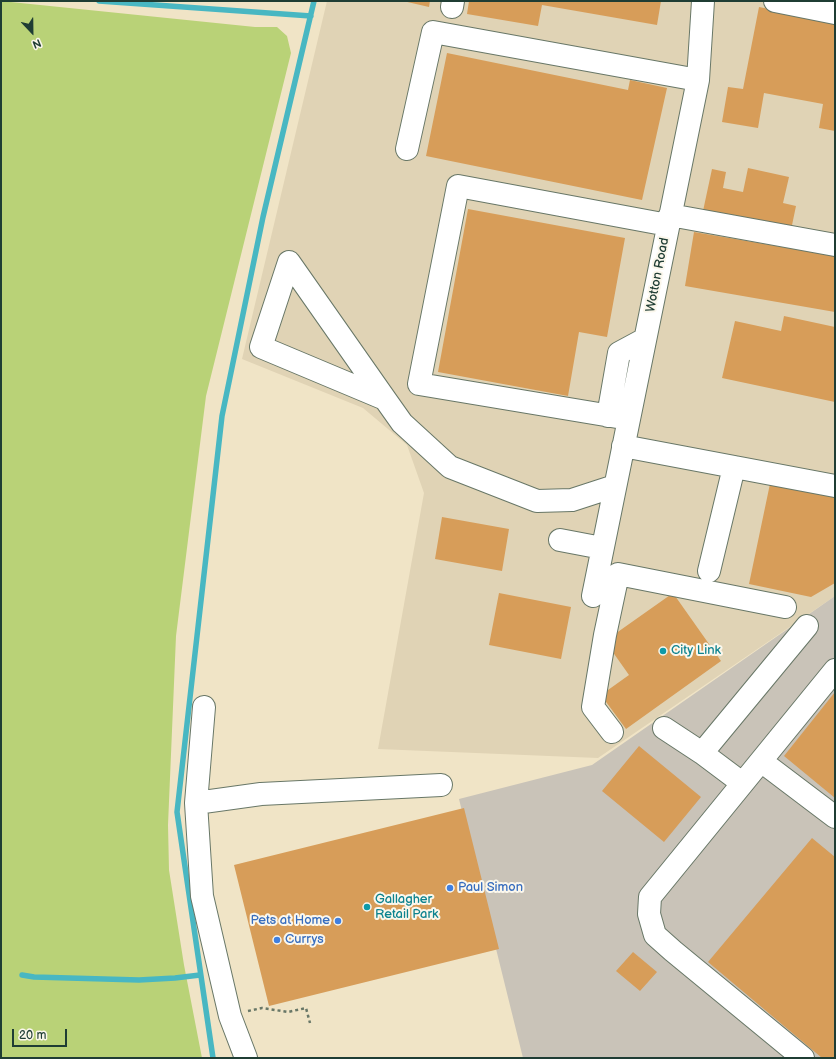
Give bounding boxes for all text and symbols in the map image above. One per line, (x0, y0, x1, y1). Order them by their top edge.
north arrow (12, 12, 52, 52)
text: N (30, 36, 43, 51)
street label: Wotton Road (643, 236, 673, 314)
place label: City Link (671, 643, 721, 659)
marker: City Link (658, 646, 668, 656)
place label: Paul Simon (458, 880, 523, 896)
marker: Paul Simon (445, 883, 455, 893)
place label: Gallagher Retail Park (375, 892, 438, 923)
marker: Gallagher Retail Park (362, 902, 372, 912)
place label: Pets at Home (251, 913, 330, 929)
marker: Pets at Home (333, 916, 343, 926)
place label: Currys (285, 932, 324, 948)
marker: Currys (272, 935, 282, 945)
scale bar (14, 1021, 69, 1047)
text: 20 m (19, 1028, 46, 1043)

